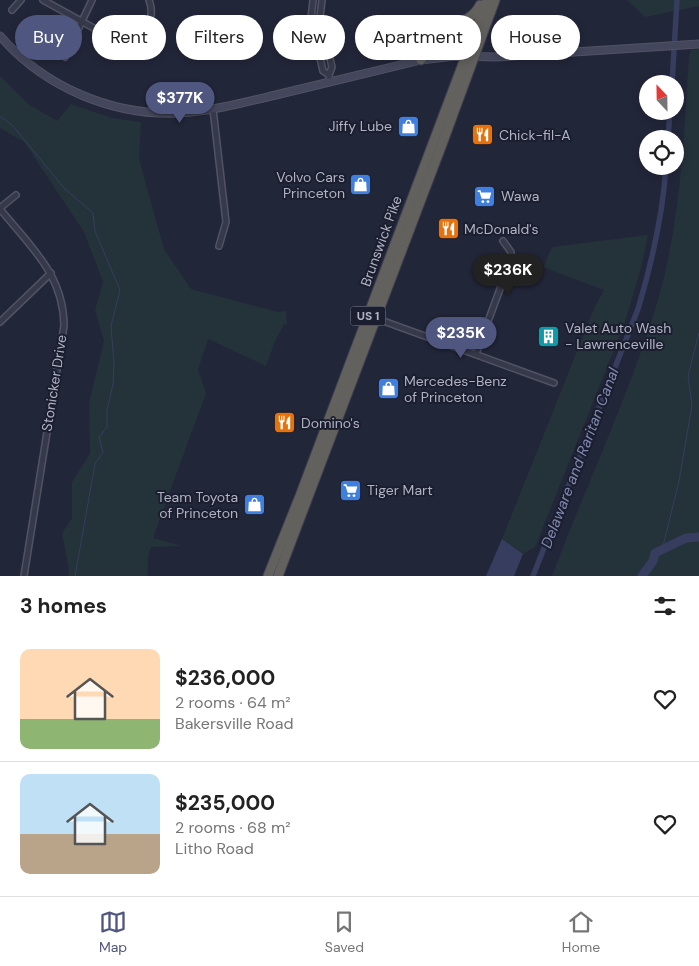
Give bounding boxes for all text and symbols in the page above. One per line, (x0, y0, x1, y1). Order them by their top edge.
chip: Buy (15, 15, 82, 60)
chip: Rent (92, 15, 166, 60)
chip: Filters (176, 15, 263, 60)
chip: New (273, 15, 345, 60)
chip: Apartment (355, 15, 481, 60)
chip: House (491, 15, 580, 60)
north arrow (639, 75, 684, 120)
map controls (639, 75, 684, 175)
pin: $377K (145, 82, 215, 124)
text: $377K (157, 87, 203, 108)
shop icon: Jiffy Lube (396, 114, 420, 138)
place label: Jiffy Lube (328, 117, 392, 135)
restaurant icon: Chick-fil-A (471, 123, 495, 147)
place label: Chick-fil-A (499, 126, 571, 144)
button: locate (639, 130, 684, 175)
place label: Volvo Cars Princeton (276, 168, 345, 202)
shop icon: Volvo Cars Princeton (349, 173, 373, 197)
supermarket icon: Wawa (473, 184, 497, 208)
place label: Wawa (501, 187, 539, 205)
street label: Brunswick Pike (356, 193, 406, 289)
restaurant icon: McDonald's (436, 217, 460, 241)
place label: McDonald's (464, 220, 539, 238)
pin: $236K (473, 254, 543, 296)
text: $236K (483, 259, 533, 280)
road number: US 1 (350, 306, 386, 326)
pin: $235K (426, 316, 496, 359)
place label: Valet Auto Wash - Lawrenceville (565, 319, 671, 353)
text: $235K (437, 322, 485, 343)
building icon: Valet Auto Wash - Lawrenceville (537, 324, 561, 348)
street label: Stonicker Drive (37, 333, 71, 433)
water label: Delaware and Raritan Canal (536, 364, 624, 551)
place label: Mercedes-Benz of Princeton (404, 372, 507, 406)
shop icon: Mercedes-Benz of Princeton (376, 377, 400, 401)
restaurant icon: Domino's (273, 411, 297, 435)
place label: Domino's (301, 414, 360, 432)
supermarket icon: Tiger Mart (339, 478, 363, 502)
place label: Tiger Mart (367, 481, 433, 499)
place label: Team Toyota of Princeton (157, 488, 238, 522)
shop icon: Team Toyota of Princeton (242, 493, 266, 517)
text: 3 homes (20, 592, 107, 620)
icon: filters (651, 592, 679, 620)
text: $236,000 (175, 664, 275, 692)
icon: home (60, 669, 120, 729)
icon: heart (651, 685, 679, 713)
text: 2 rooms · 64 m² (175, 692, 291, 713)
text: Bakersville Road (175, 713, 293, 734)
text: $235,000 (175, 789, 275, 817)
icon: home (60, 794, 120, 854)
icon: heart (651, 810, 679, 838)
text: 2 rooms · 68 m² (175, 817, 291, 838)
text: Litho Road (175, 838, 254, 859)
tab: Map (99, 908, 127, 956)
tab: Saved (325, 908, 364, 956)
tab: Home (562, 908, 600, 956)

